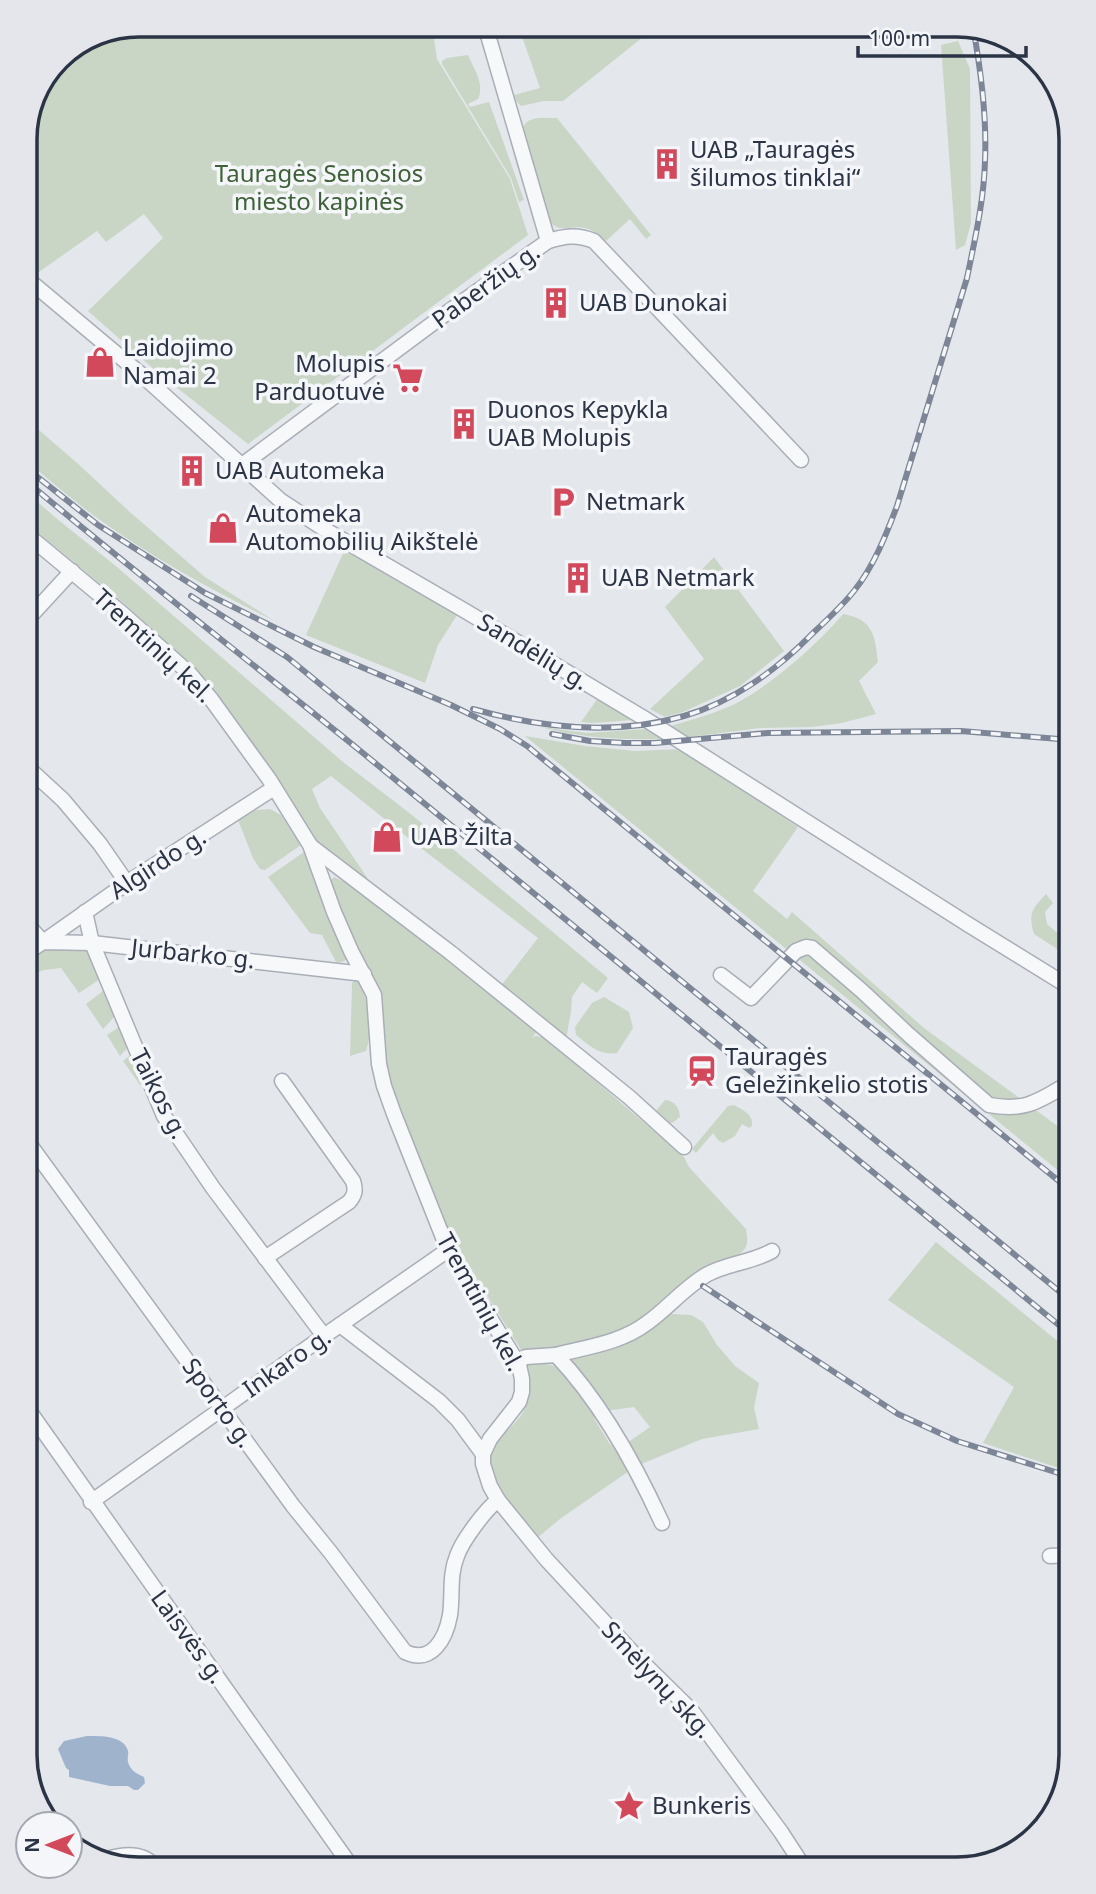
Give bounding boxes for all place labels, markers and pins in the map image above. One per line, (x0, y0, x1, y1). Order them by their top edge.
place label: UAB „Tauragės šilumos tinklai“ (690, 132, 861, 193)
building icon: UAB „Tauragės šilumos tinklai“ (650, 147, 684, 181)
place label: UAB Dunokai (579, 285, 728, 318)
building icon: UAB Dunokai (539, 286, 573, 320)
place label: Laidojimo Namai 2 (123, 330, 234, 391)
shop icon: Laidojimo Namai 2 (83, 345, 117, 379)
place label: Molupis Parduotuvė (254, 346, 385, 407)
supermarket icon: Molupis Parduotuvė (391, 361, 425, 395)
place label: Duonos Kepykla UAB Molupis (487, 392, 668, 453)
building icon: Duonos Kepykla UAB Molupis (447, 407, 481, 441)
place label: UAB Automeka (215, 453, 385, 486)
building icon: UAB Automeka (175, 454, 209, 488)
place label: Netmark (586, 484, 685, 517)
parking icon: Netmark (546, 485, 580, 519)
place label: Automeka Automobilių Aikštelė (246, 496, 479, 557)
shop icon: Automeka Automobilių Aikštelė (206, 511, 240, 545)
place label: UAB Netmark (601, 560, 755, 593)
building icon: UAB Netmark (561, 561, 595, 595)
place label: UAB Žilta (410, 819, 513, 852)
shop icon: UAB Žilta (370, 820, 404, 854)
place label: Tauragės Geležinkelio stotis (725, 1039, 928, 1100)
station icon: Tauragės Geležinkelio stotis (685, 1054, 719, 1088)
place label: Bunkeris (652, 1788, 751, 1821)
place icon: Bunkeris (612, 1789, 646, 1823)

